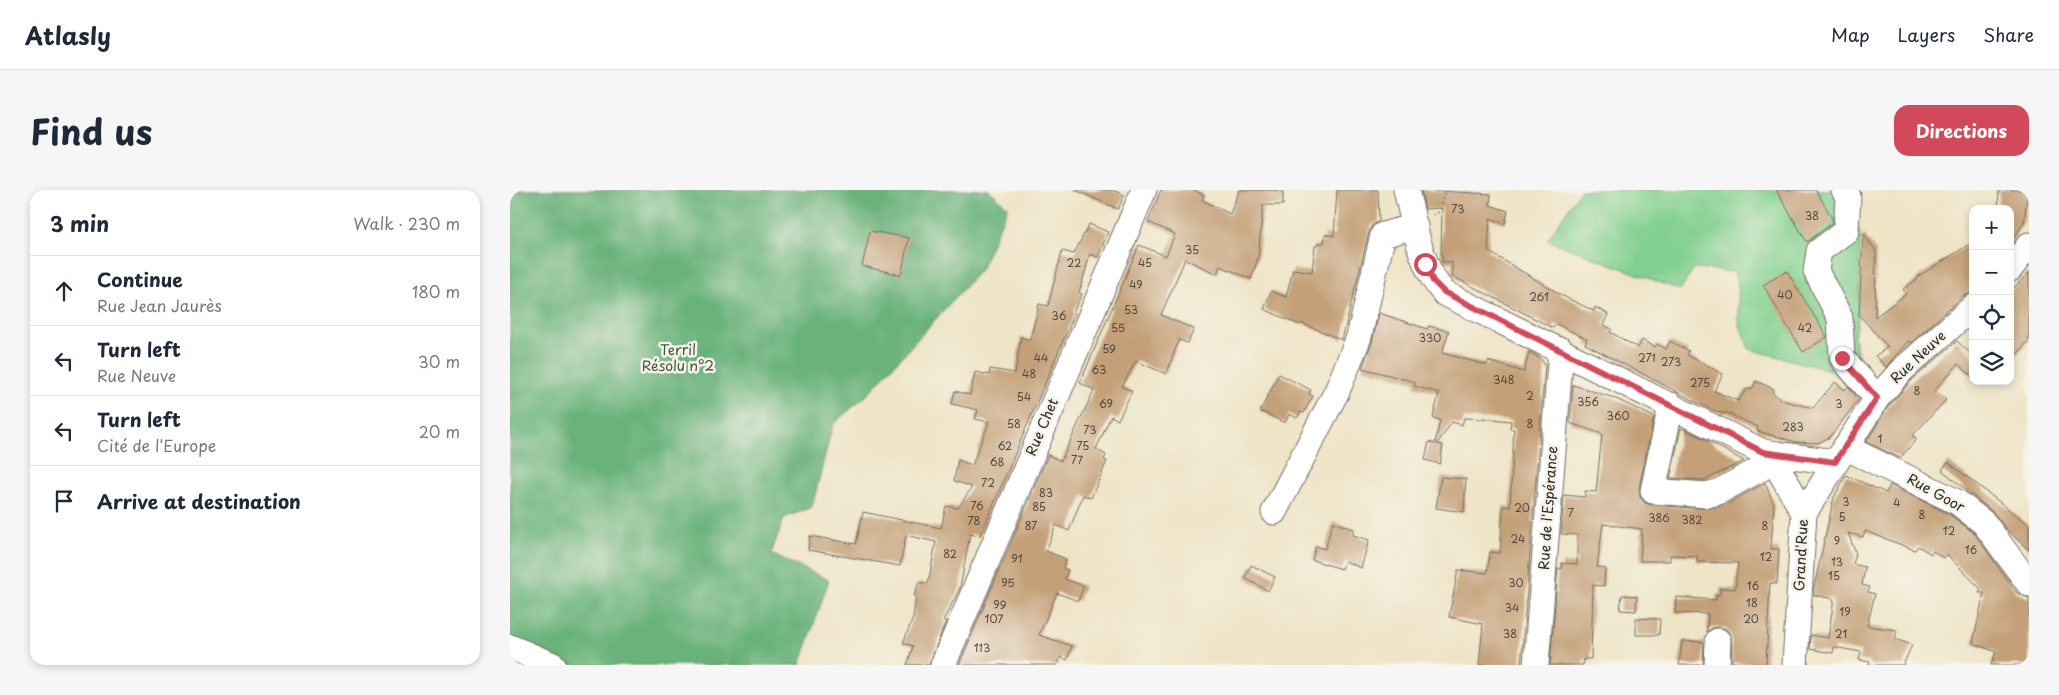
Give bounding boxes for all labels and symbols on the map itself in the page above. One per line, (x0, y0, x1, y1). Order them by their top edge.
house number: 73 (1451, 200, 1465, 217)
house number: 38 (1805, 207, 1819, 224)
house number: 35 (1185, 241, 1199, 258)
route start (1414, 253, 1437, 276)
house number: 22 (1067, 254, 1081, 271)
house number: 45 (1138, 254, 1152, 271)
house number: 49 (1129, 276, 1143, 293)
house number: 40 (1777, 286, 1793, 303)
house number: 261 (1529, 288, 1549, 305)
house number: 53 (1124, 301, 1138, 318)
house number: 36 (1052, 307, 1067, 324)
house number: 55 (1111, 319, 1125, 336)
house number: 42 (1798, 319, 1813, 336)
street label: Rue Neuve (1885, 325, 1950, 388)
house number: 330 (1419, 329, 1441, 346)
park label: Terril Résolu n°2 (642, 339, 714, 376)
house number: 59 (1102, 340, 1116, 357)
route end (1831, 347, 1854, 370)
house number: 44 (1034, 349, 1048, 366)
house number: 271 (1638, 349, 1656, 366)
house number: 273 (1661, 353, 1681, 370)
house number: 63 (1092, 361, 1106, 378)
house number: 48 (1022, 365, 1036, 382)
house number: 348 (1493, 371, 1515, 388)
house number: 275 (1690, 374, 1710, 391)
house number: 8 (1914, 382, 1921, 399)
house number: 2 (1526, 387, 1534, 404)
house number: 54 (1017, 388, 1031, 405)
house number: 356 (1577, 393, 1599, 410)
street label: Rue Chet (1020, 394, 1063, 459)
house number: 69 (1099, 395, 1113, 412)
house number: 3 (1835, 395, 1843, 412)
house number: 360 (1606, 407, 1630, 424)
house number: 58 (1007, 415, 1021, 432)
house number: 8 (1527, 415, 1534, 432)
house number: 283 (1782, 418, 1804, 435)
house number: 73 (1083, 421, 1097, 438)
house number: 1 (1878, 430, 1883, 447)
house number: 62 (998, 437, 1012, 454)
house number: 75 (1077, 437, 1089, 454)
street label: Rue de l'Espérance (1533, 445, 1562, 571)
house number: 77 (1071, 451, 1083, 468)
house number: 68 (990, 453, 1004, 470)
street label: Rue Goor (1903, 468, 1969, 517)
house number: 72 (981, 474, 995, 491)
house number: 83 (1039, 484, 1053, 501)
house number: 3 (1842, 493, 1850, 510)
house number: 4 (1893, 494, 1901, 511)
house number: 76 (970, 497, 984, 514)
house number: 85 (1032, 498, 1046, 515)
house number: 20 (1514, 499, 1530, 516)
house number: 7 (1568, 504, 1574, 521)
house number: 8 (1919, 506, 1926, 523)
house number: 5 (1838, 508, 1846, 525)
house number: 386 (1648, 509, 1670, 526)
house number: 382 (1682, 511, 1702, 528)
house number: 78 (968, 512, 981, 529)
house number: 87 (1025, 517, 1037, 534)
house number: 8 (1762, 517, 1769, 534)
street label: Grand'Rue (1788, 518, 1813, 592)
house number: 12 (1943, 522, 1956, 539)
house number: 24 (1511, 530, 1525, 547)
house number: 9 (1834, 532, 1840, 549)
house number: 16 (1965, 541, 1978, 558)
house number: 82 (943, 545, 957, 562)
house number: 12 (1760, 548, 1773, 565)
house number: 91 (1011, 550, 1023, 567)
house number: 13 (1831, 553, 1843, 570)
house number: 15 (1828, 567, 1840, 584)
house number: 95 (1001, 574, 1015, 591)
house number: 30 (1508, 574, 1524, 591)
house number: 16 (1747, 577, 1760, 594)
house number: 18 (1746, 594, 1758, 611)
house number: 99 (993, 596, 1007, 613)
house number: 34 (1505, 599, 1519, 616)
house number: 19 (1839, 603, 1851, 620)
house number: 107 (985, 610, 1003, 627)
house number: 20 (1743, 610, 1759, 627)
house number: 38 (1503, 625, 1517, 642)
house number: 21 (1835, 625, 1847, 642)
house number: 113 (974, 639, 990, 656)

